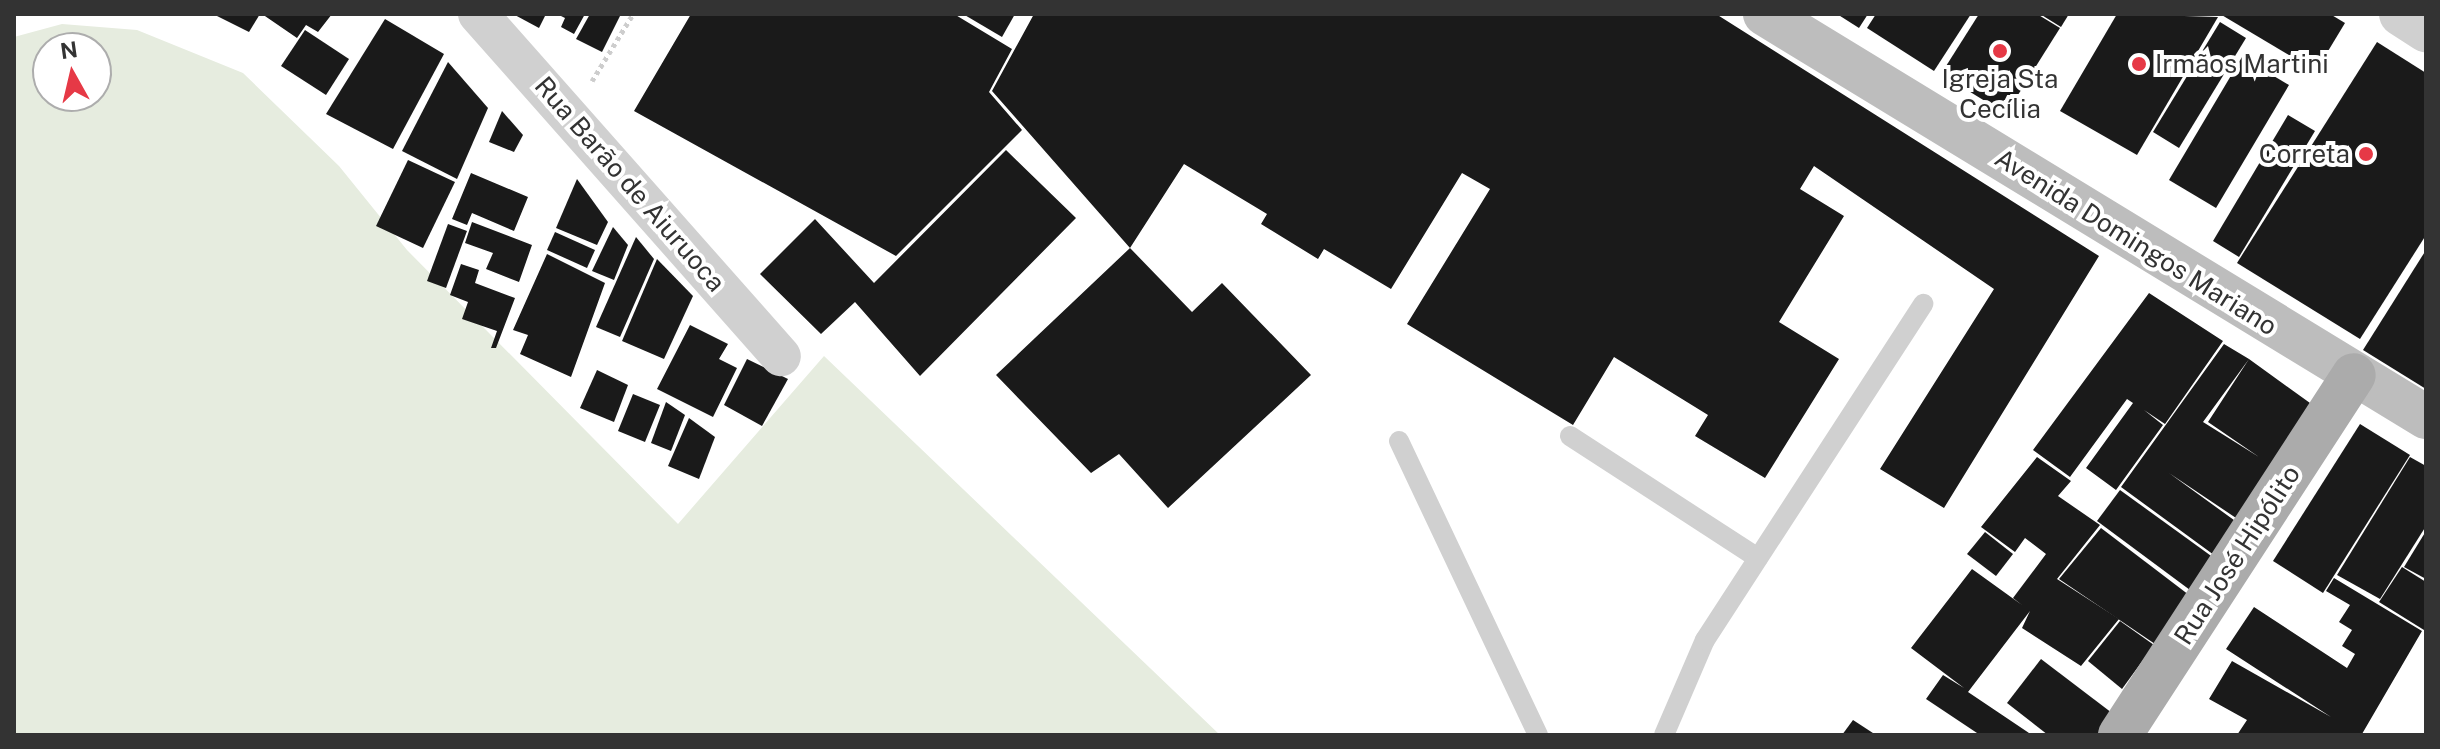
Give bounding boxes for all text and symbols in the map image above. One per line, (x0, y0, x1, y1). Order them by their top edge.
north arrow (32, 32, 112, 112)
text: N (59, 36, 79, 64)
marker: Igreja Sta Cecília (1991, 42, 2009, 60)
place label: Irmãos Martini (2155, 48, 2329, 80)
marker: Irmãos Martini (2130, 55, 2148, 73)
place label: Igreja Sta Cecília (1942, 63, 2058, 124)
street label: Rua Barão de Aiuruoca (528, 70, 732, 298)
place label: Correta (2259, 138, 2350, 170)
street label: Avenida Domingos Mariano (1989, 142, 2283, 342)
marker: Correta (2357, 145, 2375, 163)
street label: Rua José Hipólito (2167, 460, 2307, 650)

